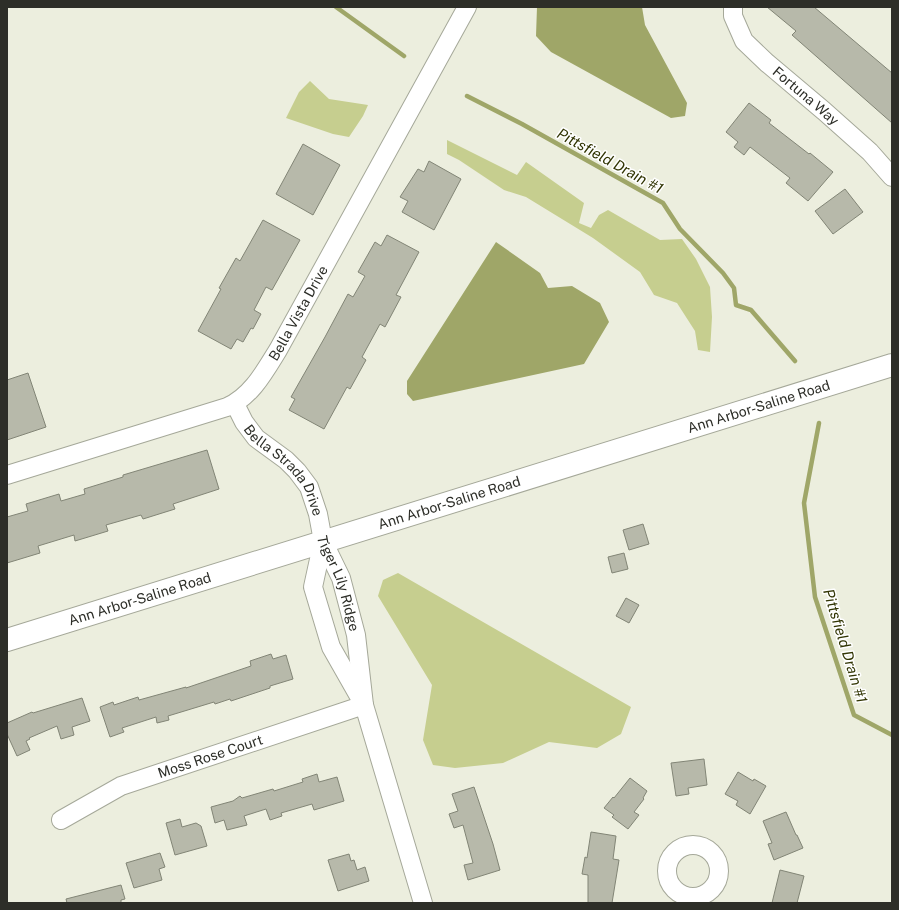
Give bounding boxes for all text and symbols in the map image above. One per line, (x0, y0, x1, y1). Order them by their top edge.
street label: Fortuna Way (770, 63, 842, 129)
water label: Pittsfield Drain #1 (554, 124, 666, 197)
street label: Bella Vista Drive (265, 263, 331, 364)
street label: Ann Arbor-Saline Road (685, 377, 832, 436)
street label: Bella Strada Drive (241, 421, 326, 518)
street label: Ann Arbor-Saline Road (376, 473, 522, 532)
street label: Tiger Lily Ridge (314, 534, 363, 633)
street label: Ann Arbor-Saline Road (67, 569, 213, 628)
water label: Pittsfield Drain #1 (820, 587, 871, 705)
street label: Moss Rose Court (156, 731, 265, 781)

